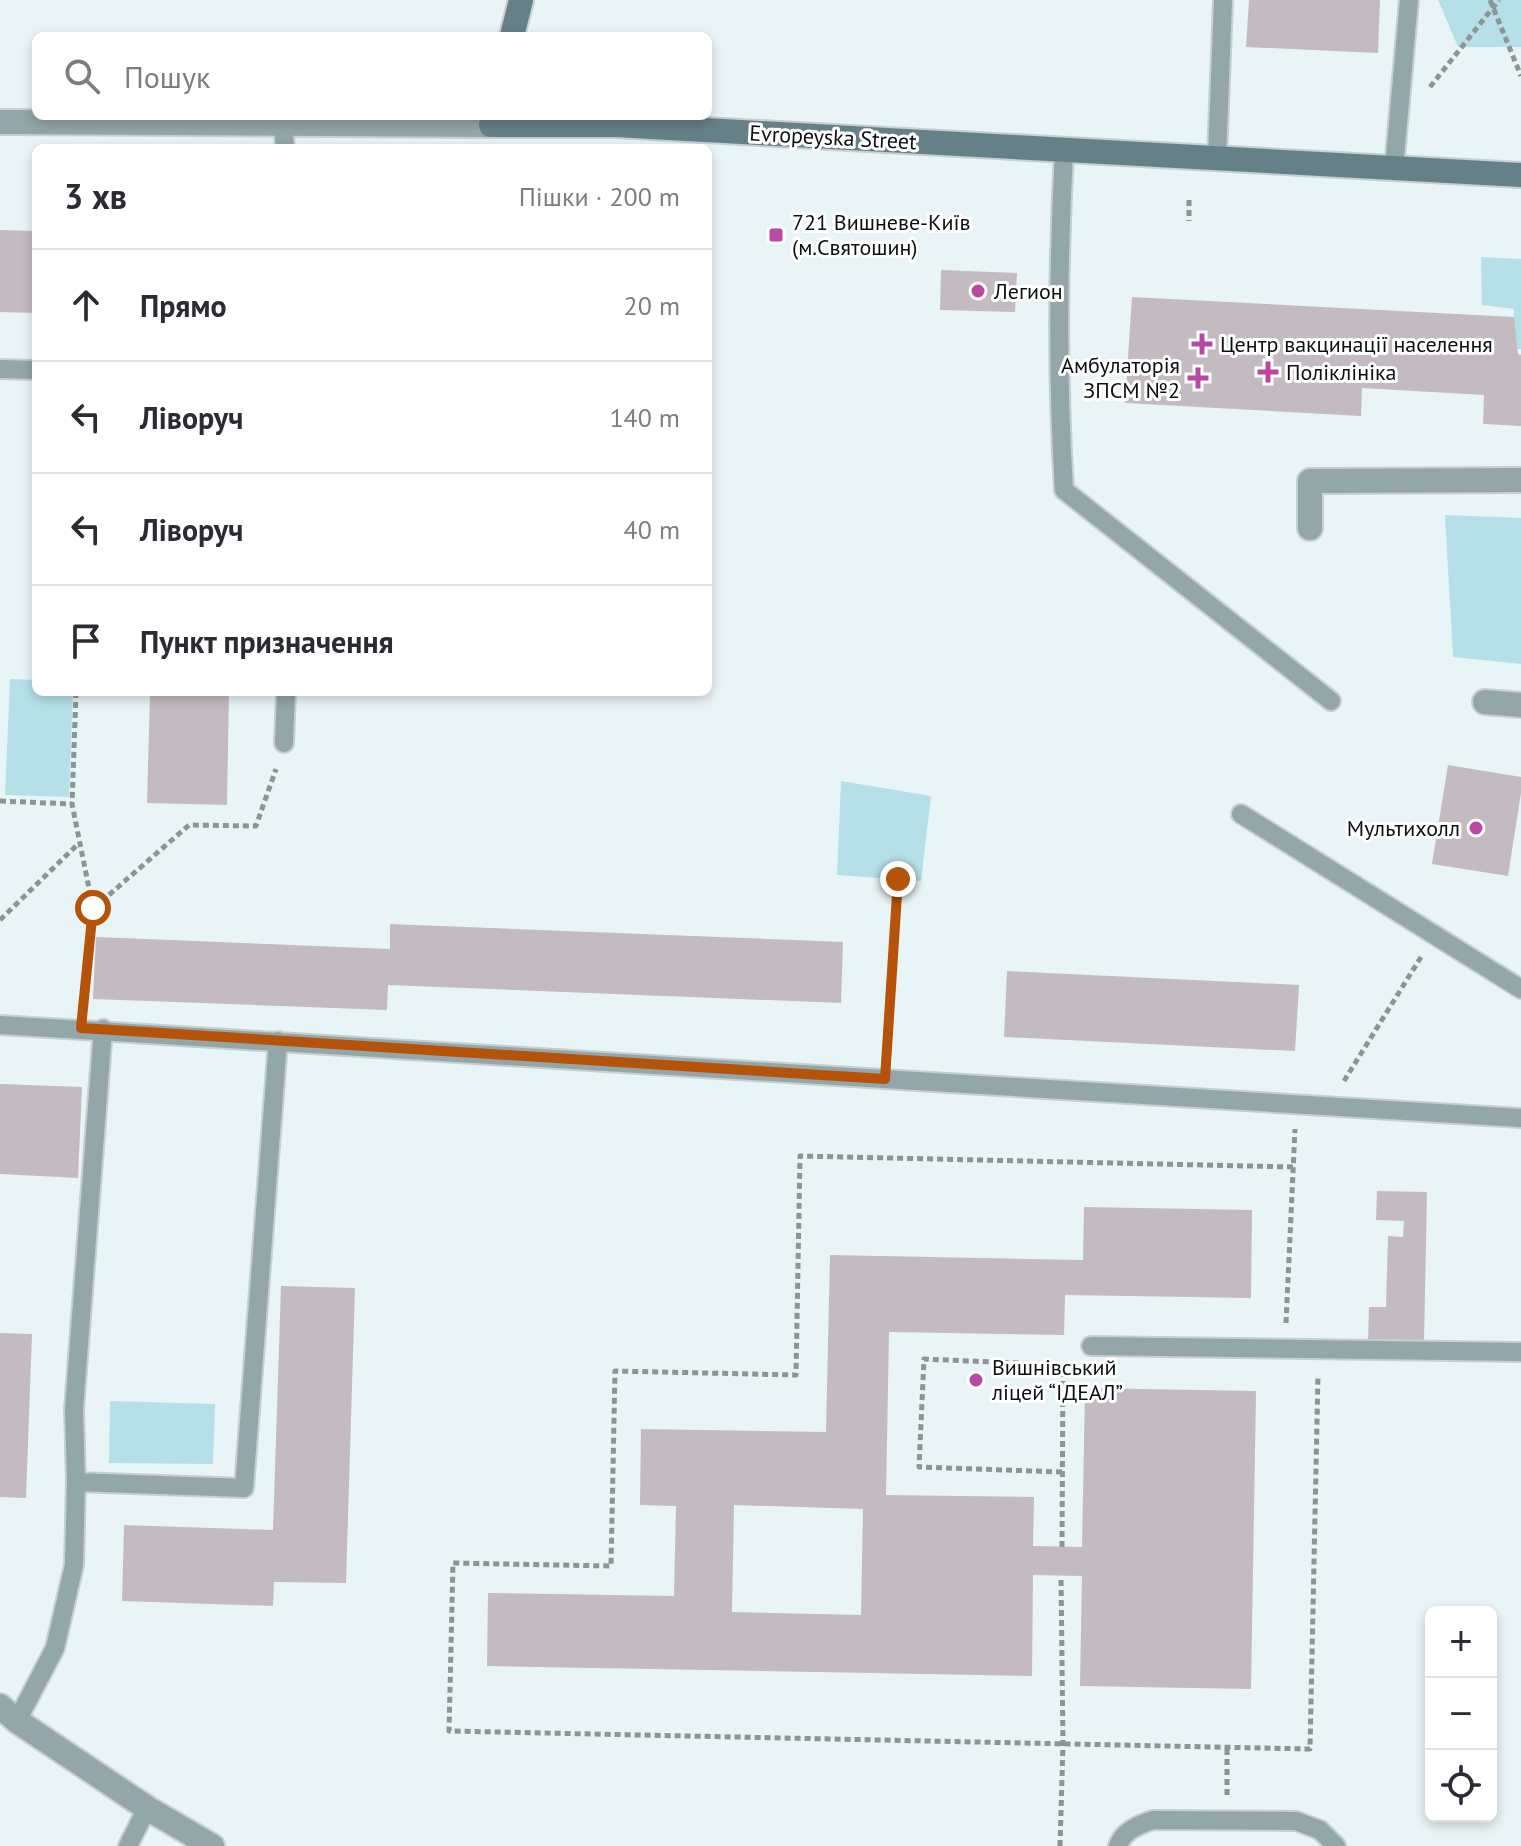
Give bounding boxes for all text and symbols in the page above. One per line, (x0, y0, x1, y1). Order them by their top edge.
search box (32, 32, 712, 120)
icon: search (60, 54, 104, 98)
text: Пошук (124, 57, 210, 96)
street label: Evropeyska Street (749, 119, 918, 155)
text: 3 хв (64, 174, 127, 218)
text: Пішки · 200 m (519, 180, 680, 213)
place label: 721 Вишневе-Київ (м.Святошин) (792, 208, 971, 261)
marker: 721 Вишневе-Київ (м.Святошин) (767, 226, 785, 244)
place label: Легион (993, 277, 1063, 305)
marker: Легион (969, 282, 987, 300)
icon: ahead (64, 283, 108, 327)
text: Прямо (140, 286, 227, 325)
text: 20 m (624, 289, 680, 322)
place label: Центр вакцинації населення (1220, 330, 1493, 358)
marker: Центр вакцинації населення (1191, 333, 1213, 355)
place label: Амбулаторія ЗПСМ №2 (1061, 351, 1180, 404)
place label: Поліклініка (1286, 358, 1396, 386)
marker: Поліклініка (1257, 361, 1279, 383)
marker: Амбулаторія ЗПСМ №2 (1187, 367, 1209, 389)
icon: left (64, 395, 108, 439)
text: Ліворуч (140, 398, 243, 437)
text: 140 m (609, 401, 680, 434)
icon: left (64, 507, 108, 551)
text: Ліворуч (140, 510, 243, 549)
text: 40 m (624, 513, 680, 546)
icon: arrive (64, 619, 108, 663)
text: Пункт призначення (140, 622, 394, 661)
place label: Мультихолл (1347, 814, 1460, 842)
marker: Мультихолл (1467, 819, 1485, 837)
route end (880, 861, 916, 897)
route start (75, 890, 111, 926)
place label: Вишнівський ліцей “ІДЕАЛ” (991, 1353, 1123, 1406)
marker: Вишнівський ліцей “ІДЕАЛ” (967, 1371, 985, 1389)
map controls (1425, 1606, 1497, 1822)
button: + (1425, 1606, 1497, 1678)
button: − (1425, 1678, 1497, 1750)
button: locate (1425, 1750, 1497, 1822)

